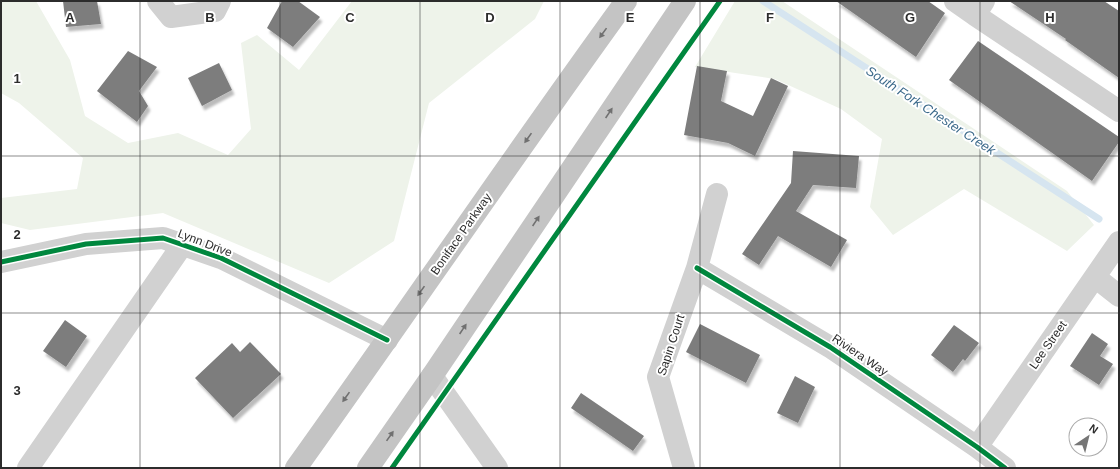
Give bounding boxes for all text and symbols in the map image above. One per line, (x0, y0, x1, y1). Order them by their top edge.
text: A (65, 10, 75, 25)
text: B (205, 10, 215, 25)
text: C (345, 10, 355, 25)
text: D (485, 10, 495, 25)
text: E (626, 10, 635, 25)
text: F (766, 10, 774, 25)
text: G (905, 10, 915, 25)
text: H (1045, 10, 1055, 25)
one-way arrow (599, 27, 607, 38)
water label: South Fork Chester Creek (863, 63, 999, 159)
text: 1 (13, 71, 21, 86)
one-way arrow (605, 108, 613, 119)
one-way arrow (524, 133, 532, 144)
street label: Boniface Parkway (428, 191, 494, 277)
one-way arrow (532, 216, 540, 226)
street label: Lynn Drive (176, 226, 234, 260)
text: 2 (13, 227, 21, 242)
one-way arrow (417, 286, 425, 296)
street label: Sapin Court (655, 312, 688, 377)
street label: Lee Street (1026, 318, 1070, 372)
one-way arrow (460, 323, 467, 335)
street label: Riviera Way (829, 331, 891, 379)
text: 3 (13, 383, 21, 398)
one-way arrow (342, 392, 350, 402)
north arrow (1068, 417, 1108, 457)
text: N (1087, 422, 1100, 436)
one-way arrow (386, 431, 394, 441)

